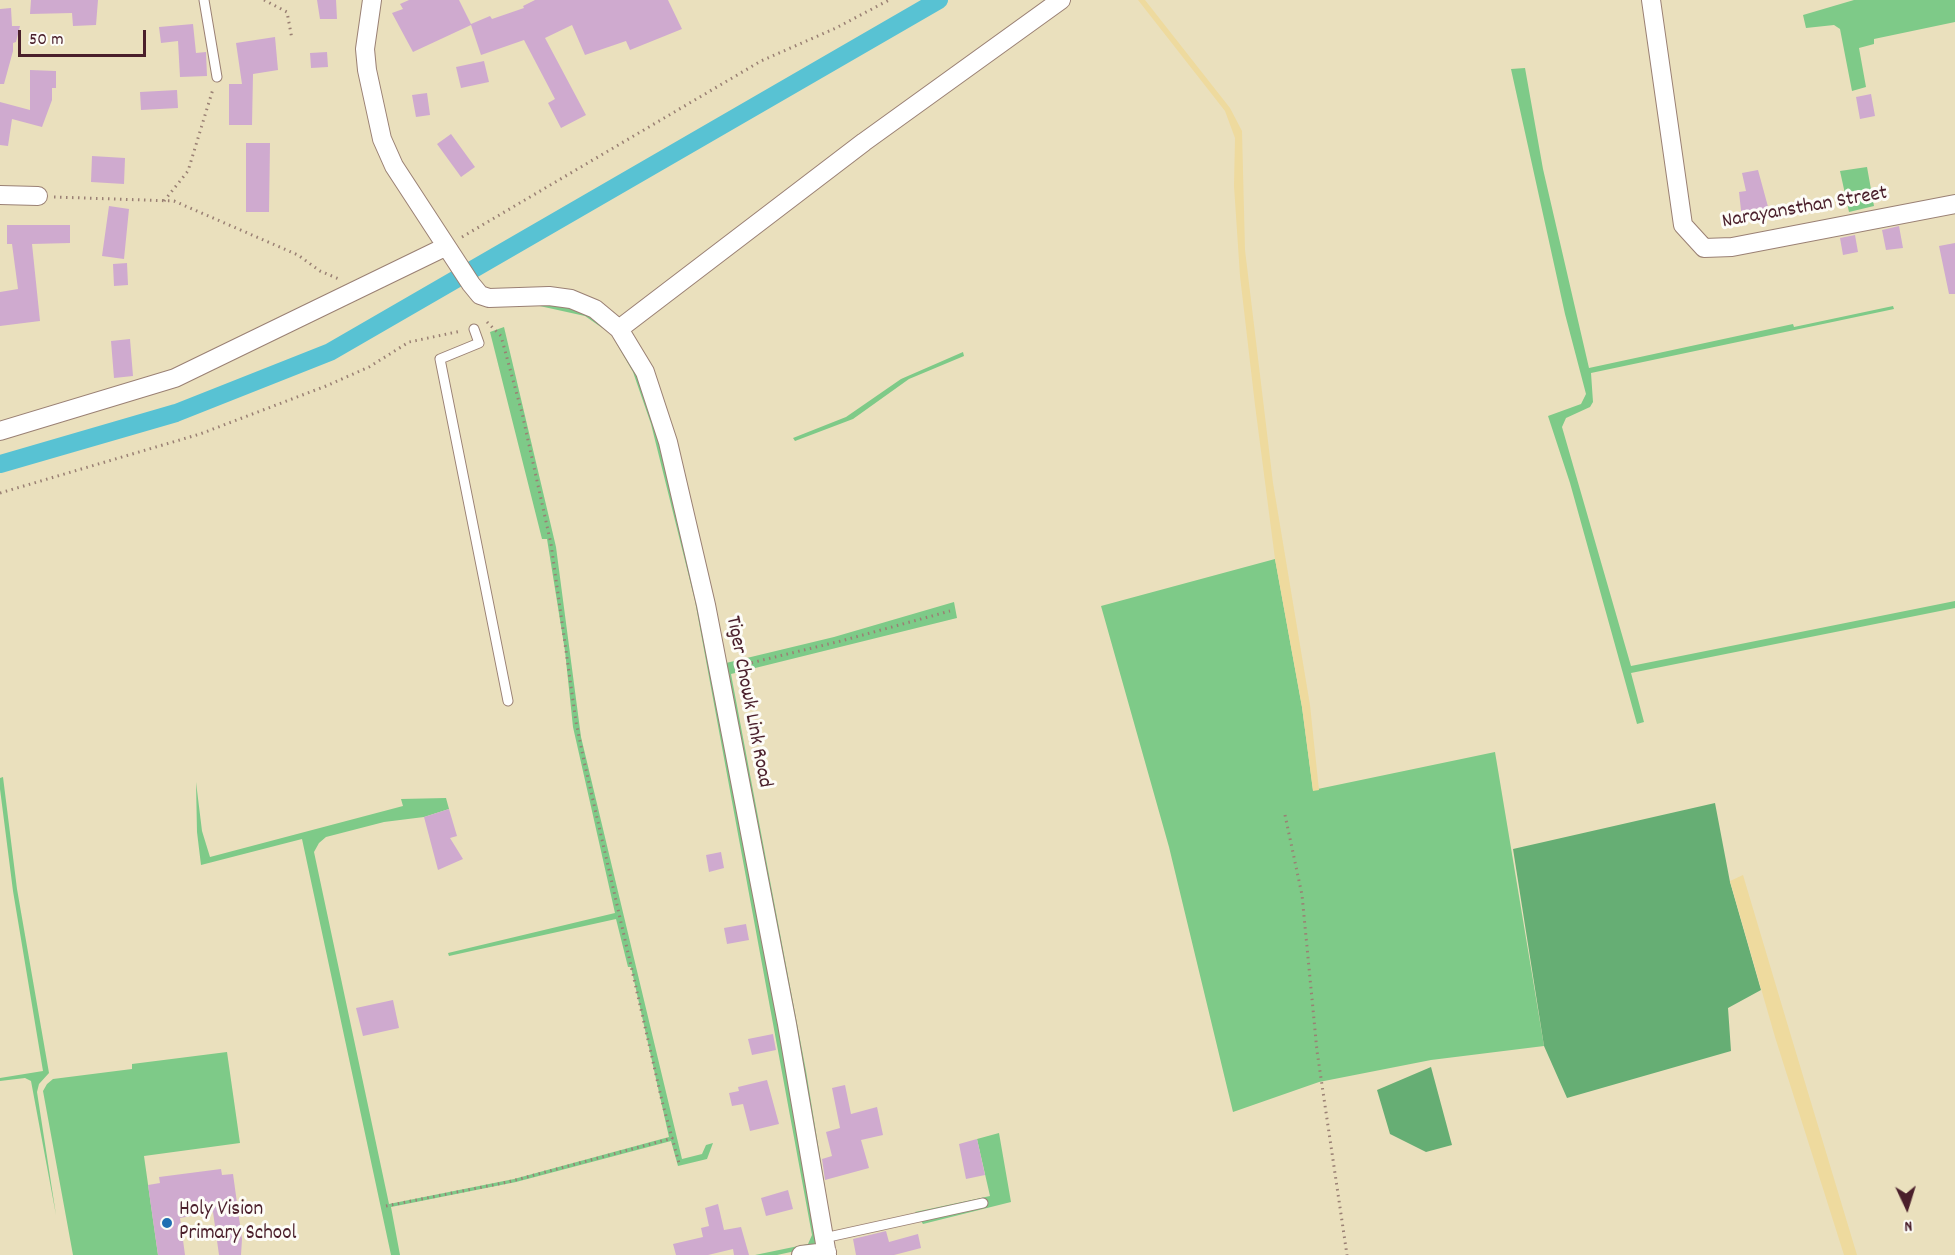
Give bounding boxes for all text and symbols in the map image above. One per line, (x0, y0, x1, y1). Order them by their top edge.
scale bar (21, 18, 148, 56)
text: 50 m (29, 28, 64, 53)
street label: Narayansthan Street (1720, 182, 1890, 236)
street label: Tiger Chowk Link Road (718, 614, 776, 790)
north arrow (1877, 1177, 1937, 1237)
place label: Holy Vision Primary School (179, 1198, 297, 1248)
text: N (1904, 1214, 1913, 1237)
marker: Holy Vision Primary School (160, 1216, 174, 1230)

